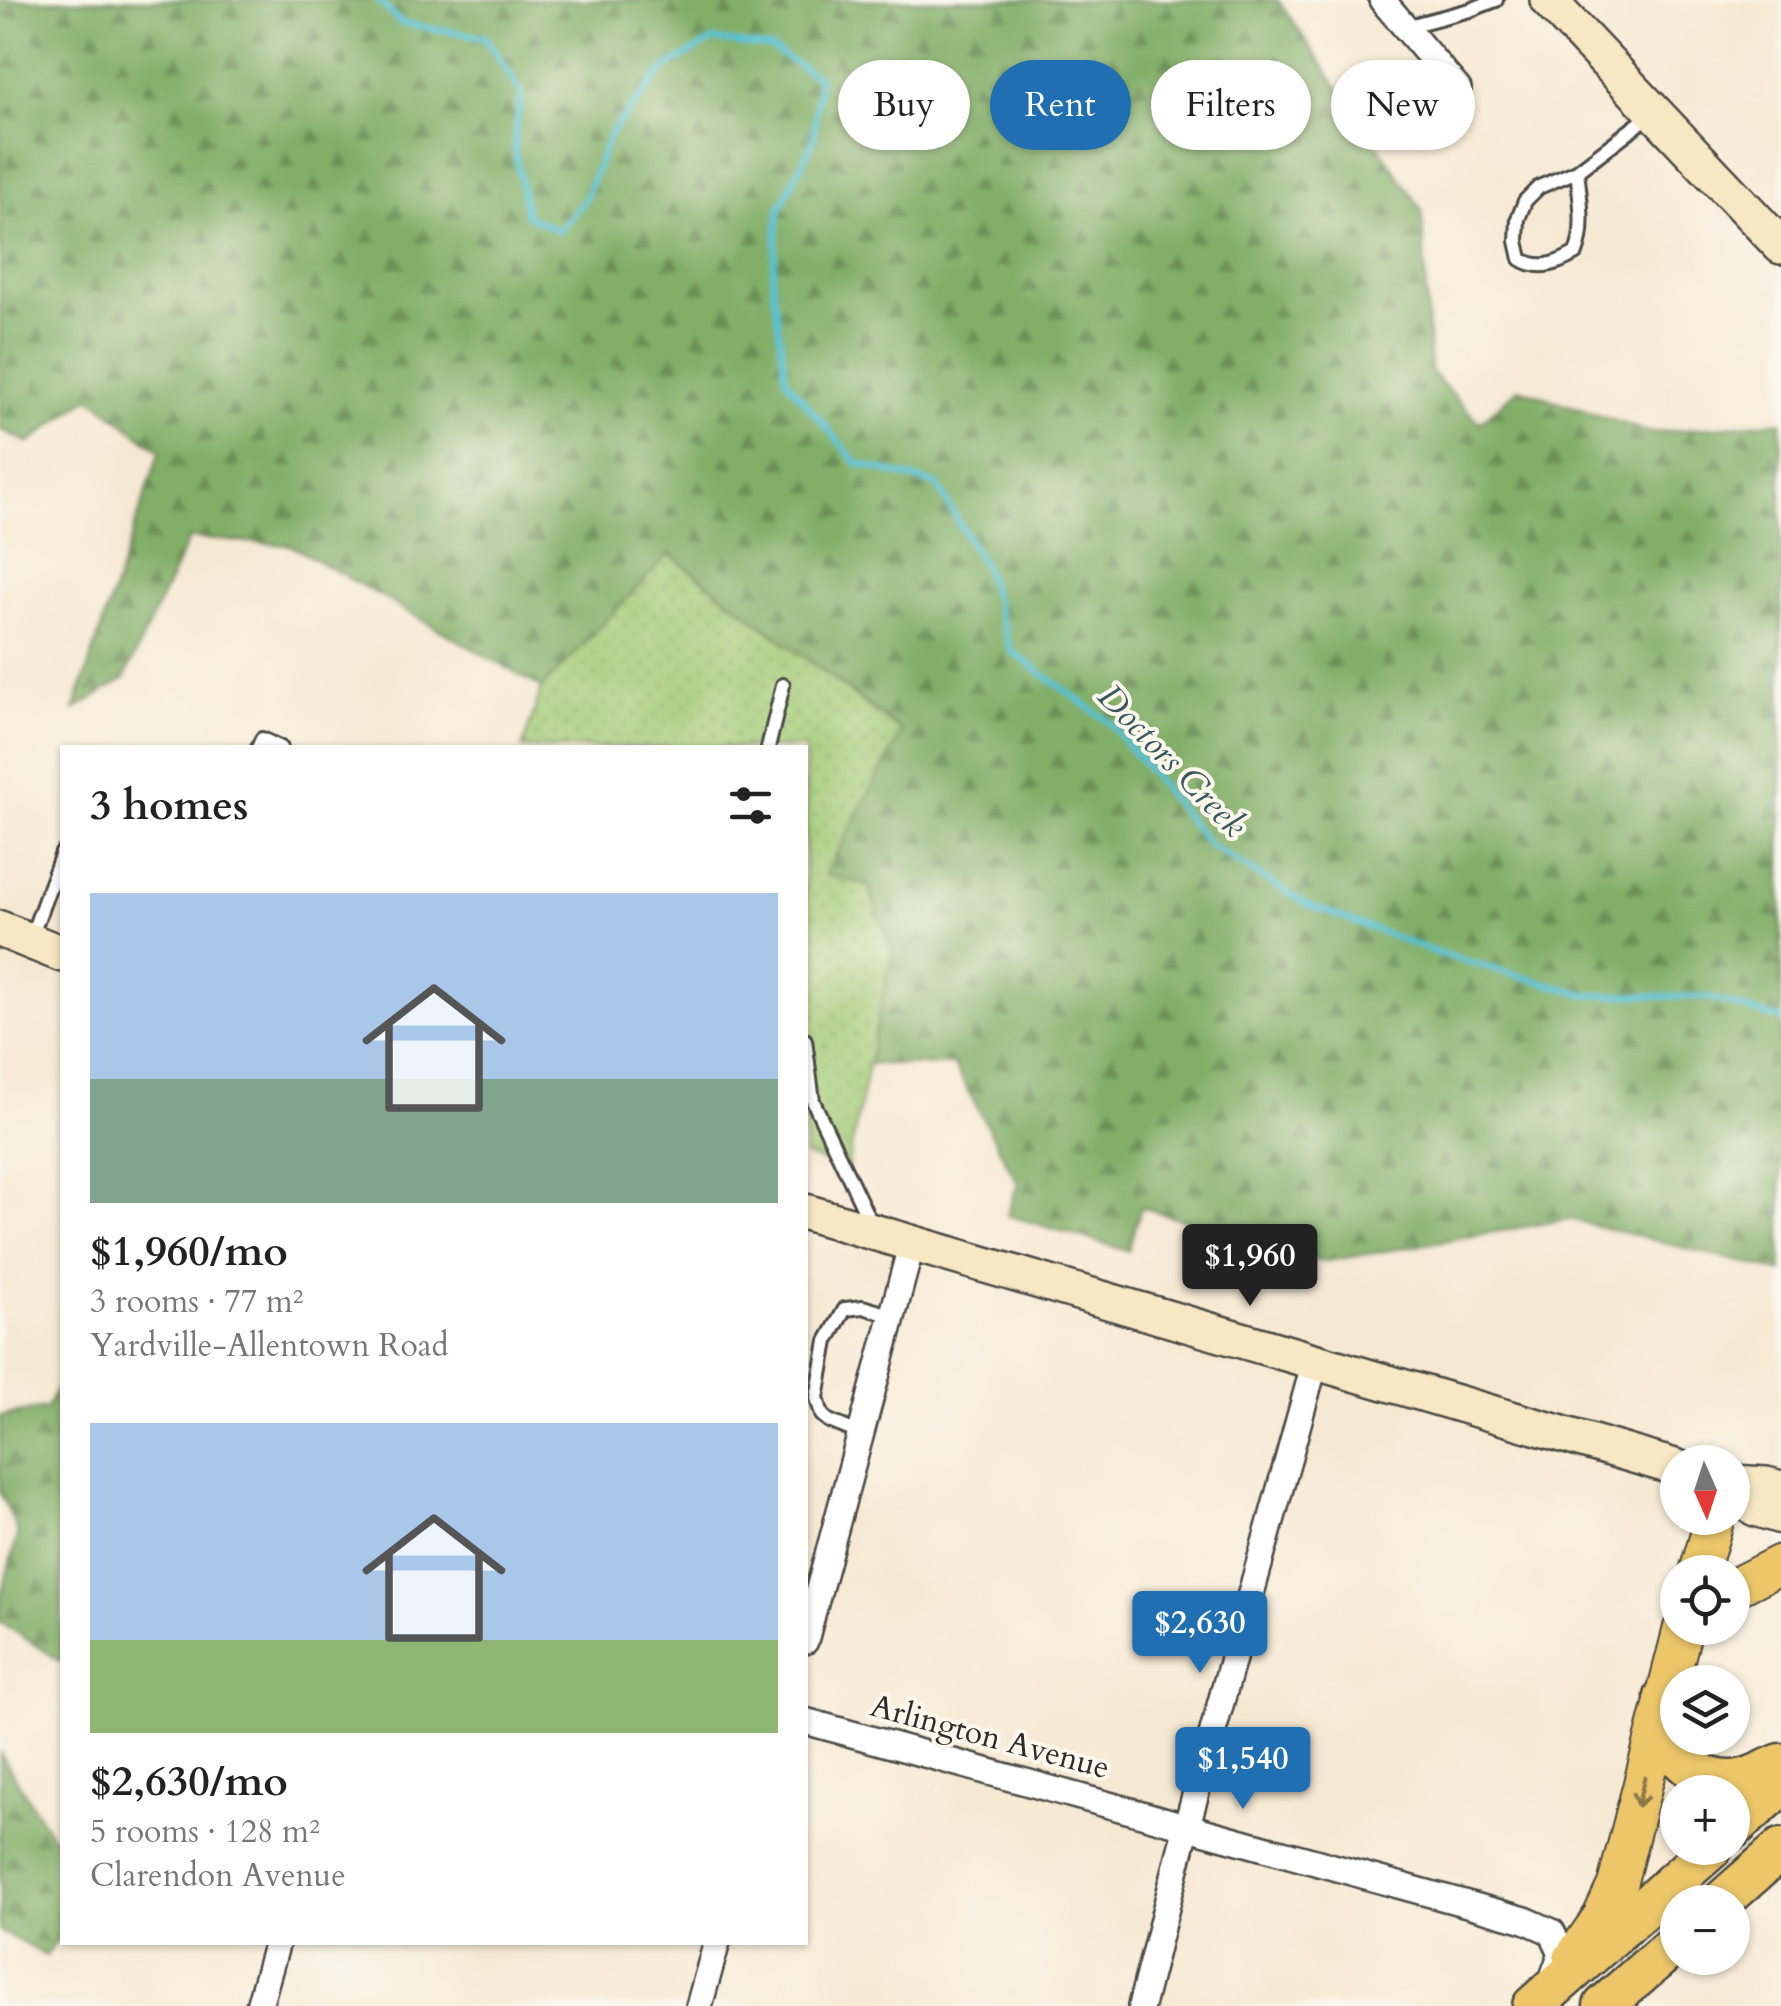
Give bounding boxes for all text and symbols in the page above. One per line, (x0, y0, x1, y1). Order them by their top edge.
chip: Buy (838, 60, 970, 150)
chip: Rent (990, 60, 1131, 150)
chip: Filters (1151, 60, 1311, 150)
chip: New (1331, 60, 1475, 150)
water label: Doctors Creek (1087, 674, 1258, 849)
text: 3 homes (90, 777, 248, 834)
icon: filters (723, 778, 778, 833)
icon: home (344, 958, 524, 1138)
text: $1,960/mo (90, 1223, 288, 1280)
pin: $1,960 (1169, 1224, 1331, 1309)
text: $1,960 (1204, 1234, 1296, 1278)
text: 3 rooms · 77 m² (90, 1280, 303, 1324)
text: Yardville-Allentown Road (90, 1324, 449, 1368)
north arrow (1660, 1445, 1750, 1535)
map controls (1660, 1445, 1750, 1975)
icon: home (344, 1488, 524, 1668)
button: locate (1660, 1555, 1750, 1645)
pin: $2,630 (1119, 1591, 1281, 1676)
text: $2,630 (1154, 1601, 1246, 1645)
button: layers (1660, 1665, 1750, 1755)
street label: Arlington Avenue (866, 1684, 1114, 1790)
pin: $1,540 (1162, 1727, 1324, 1812)
text: $1,540 (1197, 1737, 1289, 1781)
text: $2,630/mo (90, 1753, 288, 1810)
button: + (1660, 1775, 1750, 1865)
one-way arrow (1630, 1776, 1649, 1807)
text: 5 rooms · 128 m² (90, 1810, 320, 1854)
text: Clarendon Avenue (90, 1854, 346, 1898)
button: − (1660, 1885, 1750, 1975)

